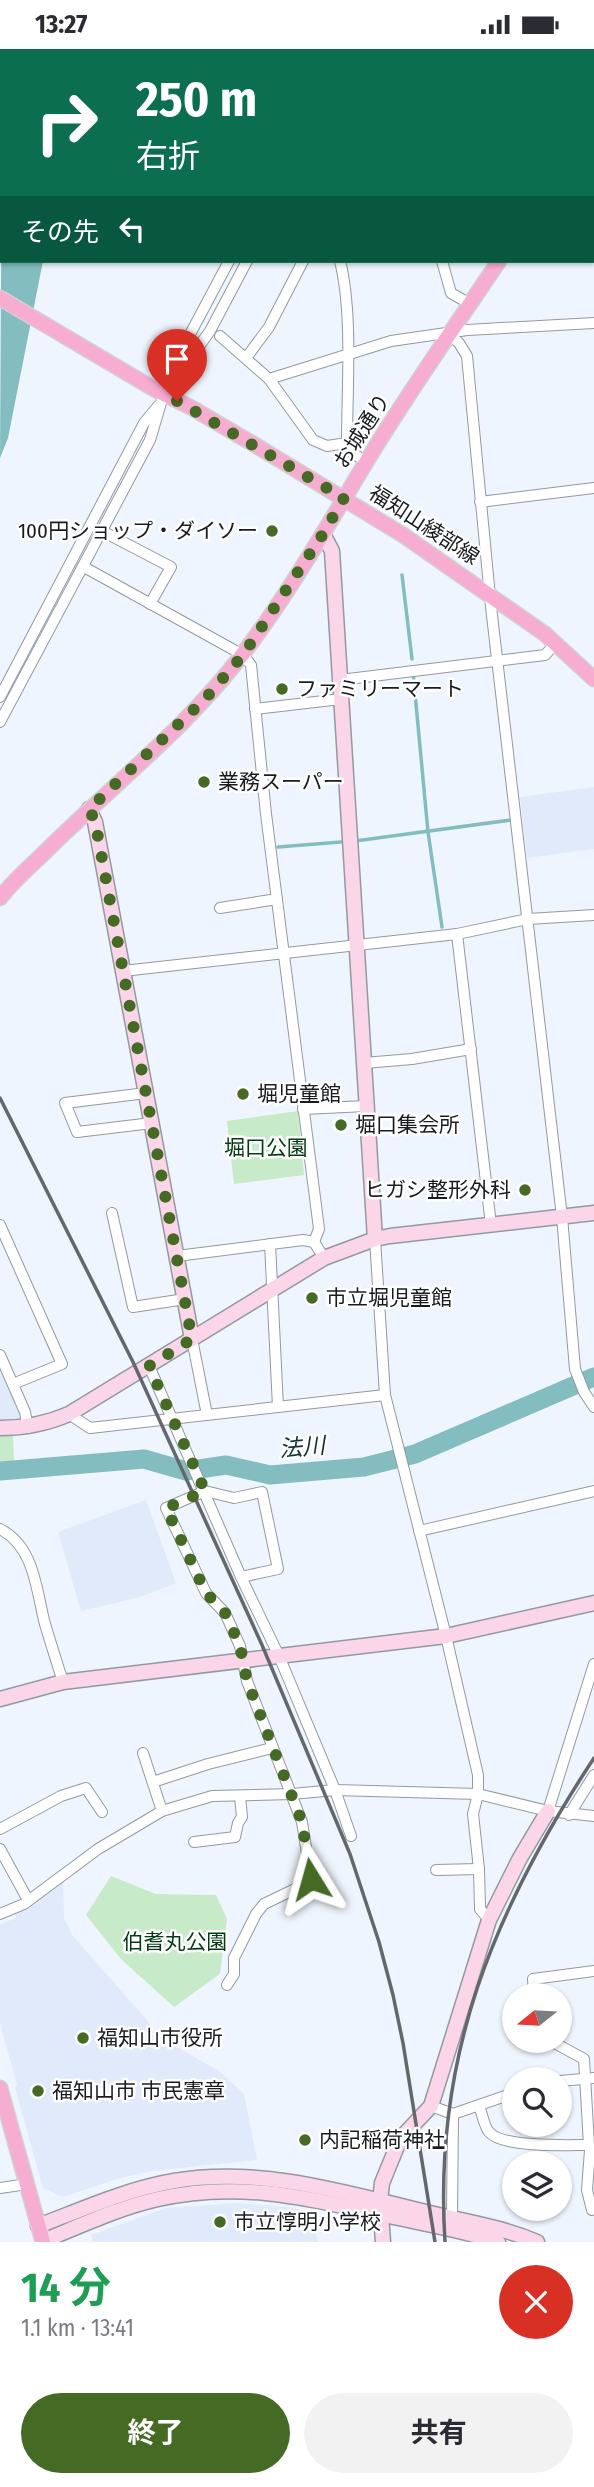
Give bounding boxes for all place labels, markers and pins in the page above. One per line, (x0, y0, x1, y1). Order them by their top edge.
pin (147, 329, 207, 401)
place label: 100円ショップ・ダイソー (18, 518, 258, 544)
marker: 100円ショップ・ダイソー (264, 523, 280, 539)
place label: ファミリーマート (296, 676, 464, 702)
marker: ファミリーマート (274, 681, 290, 697)
place label: 業務スーパー (218, 769, 344, 795)
marker: 業務スーパー (196, 774, 212, 790)
place label: 堀児童館 (257, 1081, 341, 1107)
marker: 堀児童館 (235, 1086, 251, 1102)
place label: 堀口集会所 (355, 1112, 460, 1138)
marker: 堀口集会所 (333, 1117, 349, 1133)
place label: ヒガシ整形外科 (364, 1177, 511, 1203)
marker: ヒガシ整形外科 (517, 1182, 533, 1198)
place label: 市立堀児童館 (326, 1285, 452, 1311)
marker: 市立堀児童館 (304, 1290, 320, 1306)
place label: 福知山市役所 (97, 2025, 223, 2051)
marker: 福知山市役所 (75, 2030, 91, 2046)
place label: 福知山市 市民憲章 (52, 2078, 225, 2104)
marker: 福知山市 市民憲章 (30, 2083, 46, 2099)
place label: 内記稲荷神社 (319, 2127, 445, 2153)
marker: 内記稲荷神社 (297, 2132, 313, 2148)
place label: 市立惇明小学校 (234, 2209, 381, 2235)
marker: 市立惇明小学校 (212, 2214, 228, 2230)

